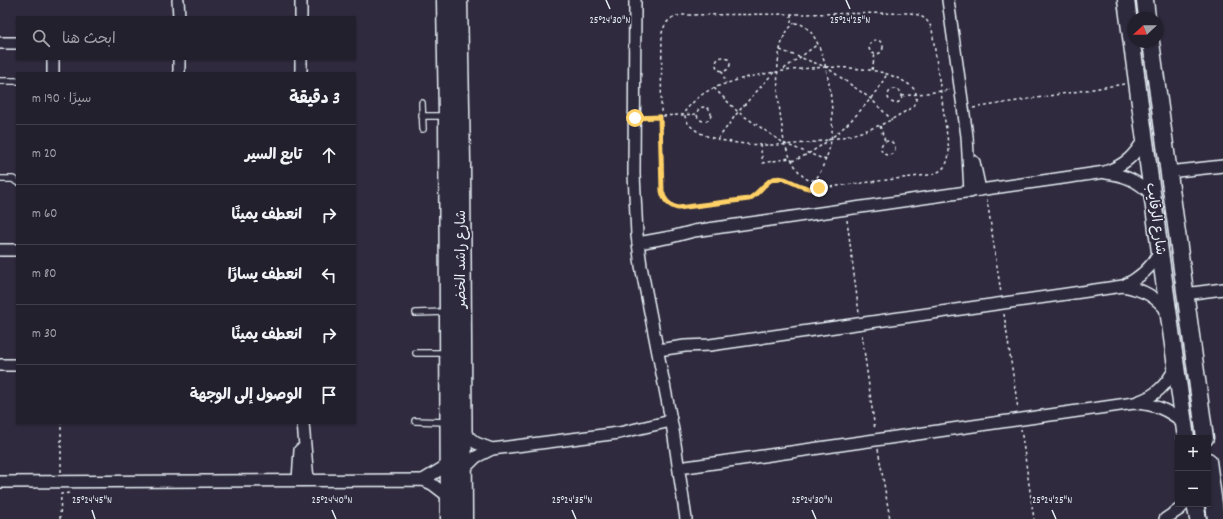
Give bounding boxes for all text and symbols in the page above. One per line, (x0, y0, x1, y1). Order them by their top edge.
north arrow (1127, 12, 1163, 48)
text: 25°24'30"N (589, 14, 631, 28)
text: 25°24'25"N (830, 14, 870, 28)
search box (16, 16, 356, 60)
icon: search (30, 27, 52, 49)
text: ابحث هنا (62, 29, 116, 51)
text: 3 دقيقة (289, 88, 340, 112)
text: سيرًا · 190 m (32, 90, 91, 109)
route start (626, 109, 644, 127)
icon: ahead (318, 144, 340, 166)
text: 20 m (32, 145, 57, 164)
text: تابع السير (245, 145, 302, 167)
route end (810, 179, 828, 197)
street label: شارع الرقايب (1140, 182, 1170, 256)
icon: right (318, 204, 340, 226)
text: 60 m (32, 205, 57, 224)
text: انعطف يمينًا (232, 205, 302, 227)
street label: شارع راشد الخضر (452, 210, 472, 309)
icon: left (318, 264, 340, 286)
text: 80 m (32, 265, 56, 284)
text: انعطف يسارًا (228, 265, 302, 287)
icon: right (318, 324, 340, 346)
text: 30 m (32, 325, 57, 344)
text: انعطف يمينًا (232, 325, 302, 347)
icon: arrive (318, 384, 340, 406)
text: الوصول إلى الوجهة (190, 385, 302, 407)
map controls (1175, 435, 1211, 507)
button: + (1175, 435, 1211, 471)
button: − (1175, 471, 1211, 507)
text: 25°24'45"N (72, 494, 112, 508)
text: 25°24'40"N (312, 494, 352, 508)
text: 25°24'35"N (552, 494, 592, 508)
text: 25°24'30"N (791, 494, 833, 508)
text: 25°24'25"N (1032, 494, 1072, 508)

